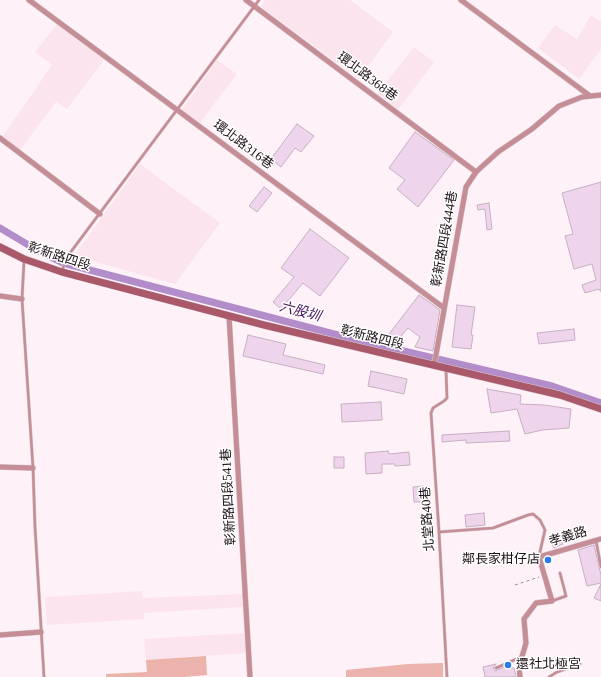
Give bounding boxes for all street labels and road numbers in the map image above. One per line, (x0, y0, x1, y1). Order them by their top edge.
street label: 環北路368巷 (334, 49, 400, 105)
street label: 環北路316巷 (210, 117, 276, 173)
street label: 彰新路四段444巷 (429, 190, 461, 288)
street label: 彰新路四段 (26, 240, 92, 274)
street label: 彰新路四段 (339, 323, 405, 353)
street label: 彰新路四段541巷 (219, 448, 239, 546)
street label: 北堂路40巷 (418, 486, 438, 552)
street label: 孝義路 (547, 524, 589, 550)

